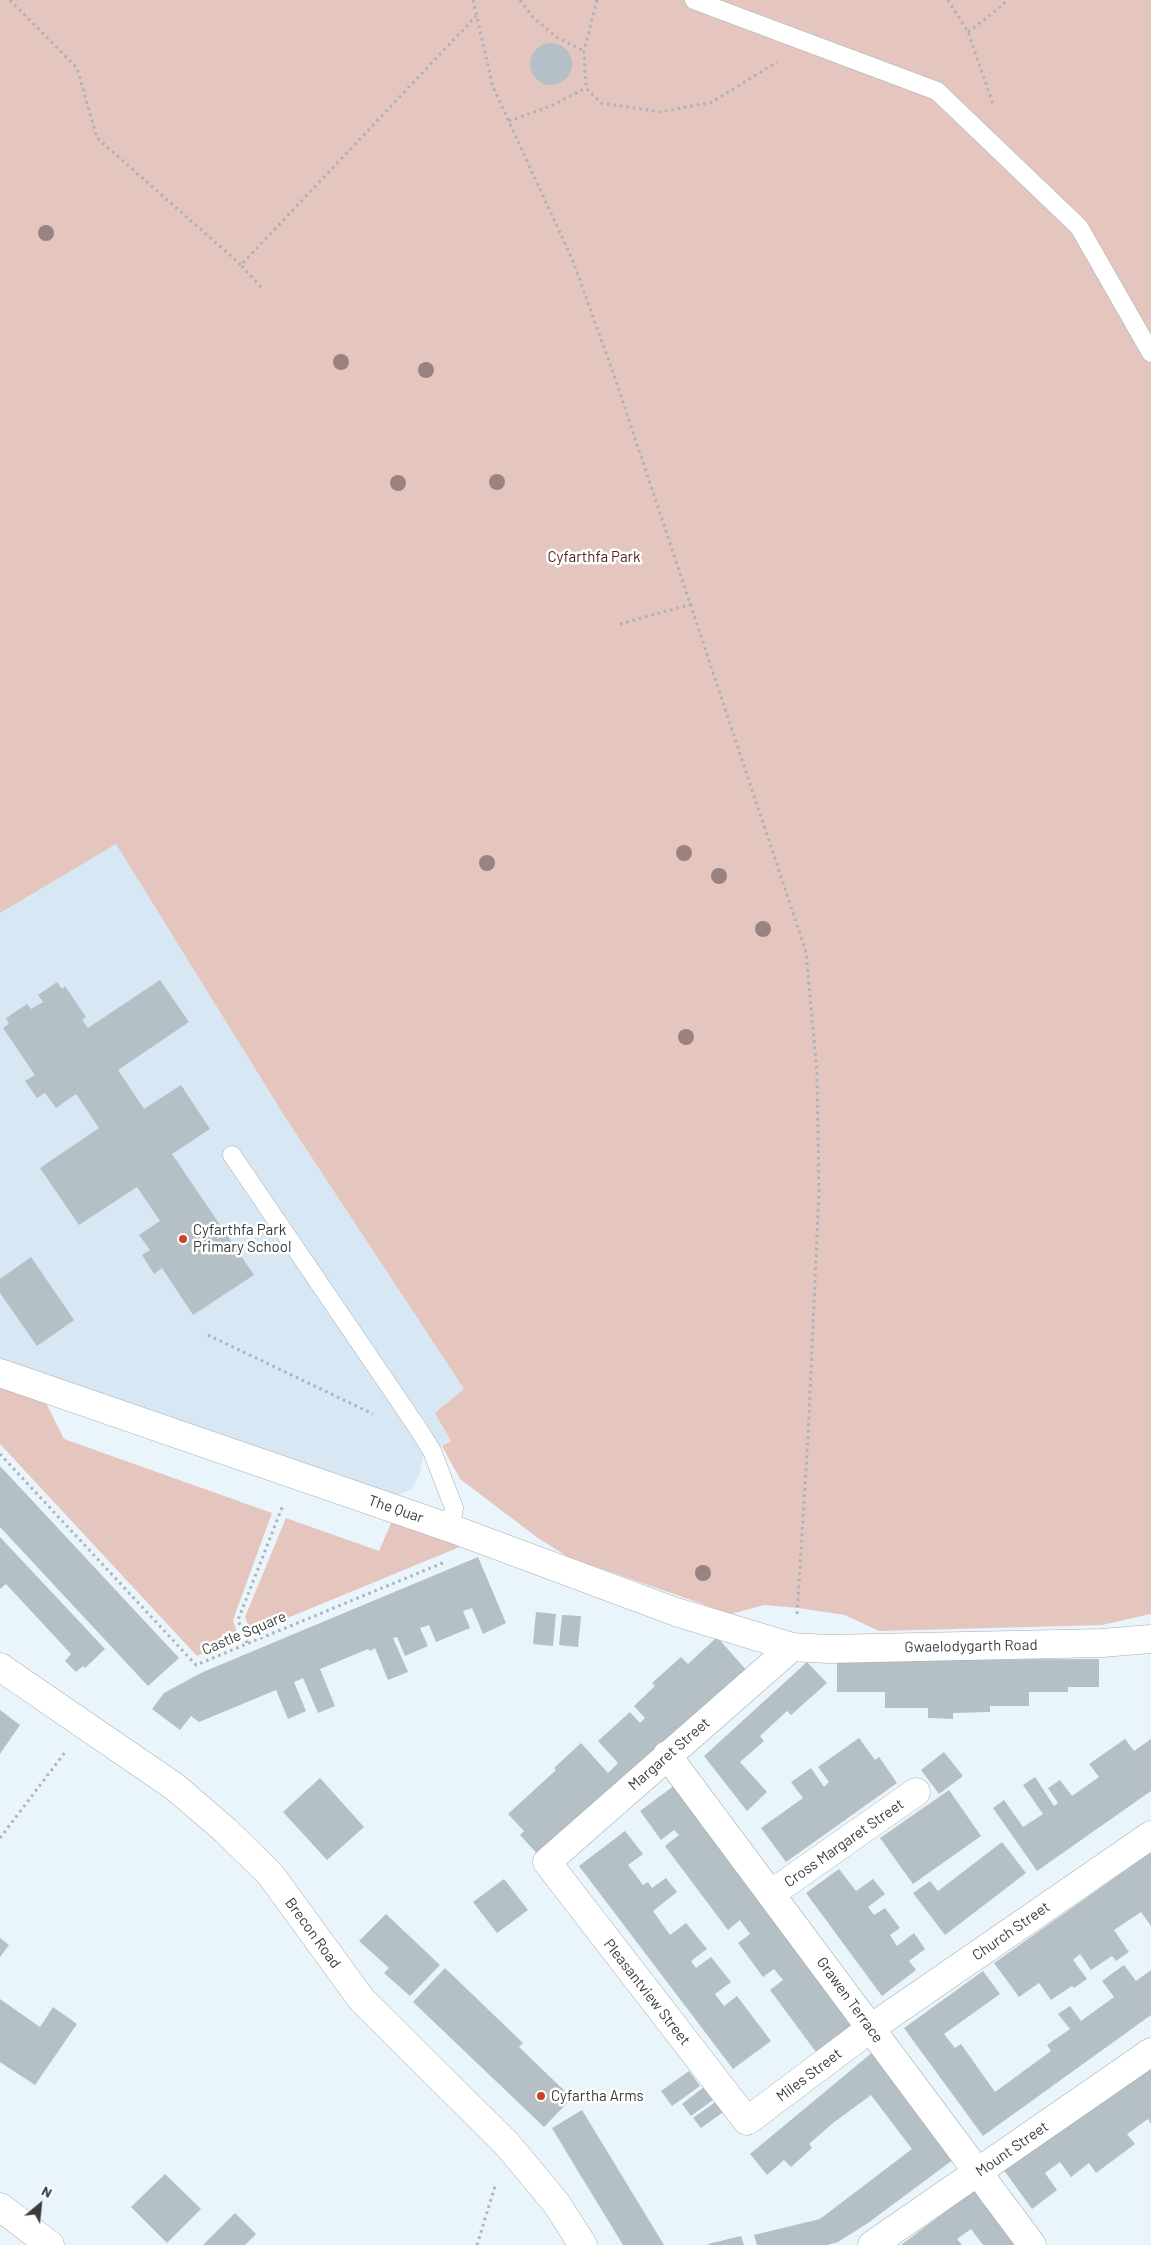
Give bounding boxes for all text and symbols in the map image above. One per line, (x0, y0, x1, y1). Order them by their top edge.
park label: Cyfarthfa Park (547, 548, 641, 566)
place label: Cyfarthfa Park Primary School (193, 1221, 291, 1256)
marker: Cyfarthfa Park Primary School (177, 1233, 189, 1245)
street label: The Quar (366, 1491, 426, 1527)
street label: Castle Square (199, 1607, 289, 1659)
street label: Gwaelodygarth Road (904, 1636, 1038, 1656)
street label: Margaret Street (625, 1714, 713, 1794)
street label: Cross Margaret Street (781, 1795, 907, 1891)
street label: Brecon Road (281, 1894, 345, 1972)
street label: Church Street (969, 1898, 1053, 1964)
street label: Pleasantview Street (600, 1935, 694, 2049)
street label: Grawen Terrace (813, 1954, 887, 2046)
street label: Miles Street (773, 2045, 845, 2105)
place label: Cyfartha Arms (551, 2087, 644, 2105)
marker: Cyfartha Arms (535, 2090, 547, 2102)
street label: Mount Street (972, 2117, 1052, 2181)
north arrow (15, 2180, 65, 2230)
text: N (39, 2182, 55, 2201)

